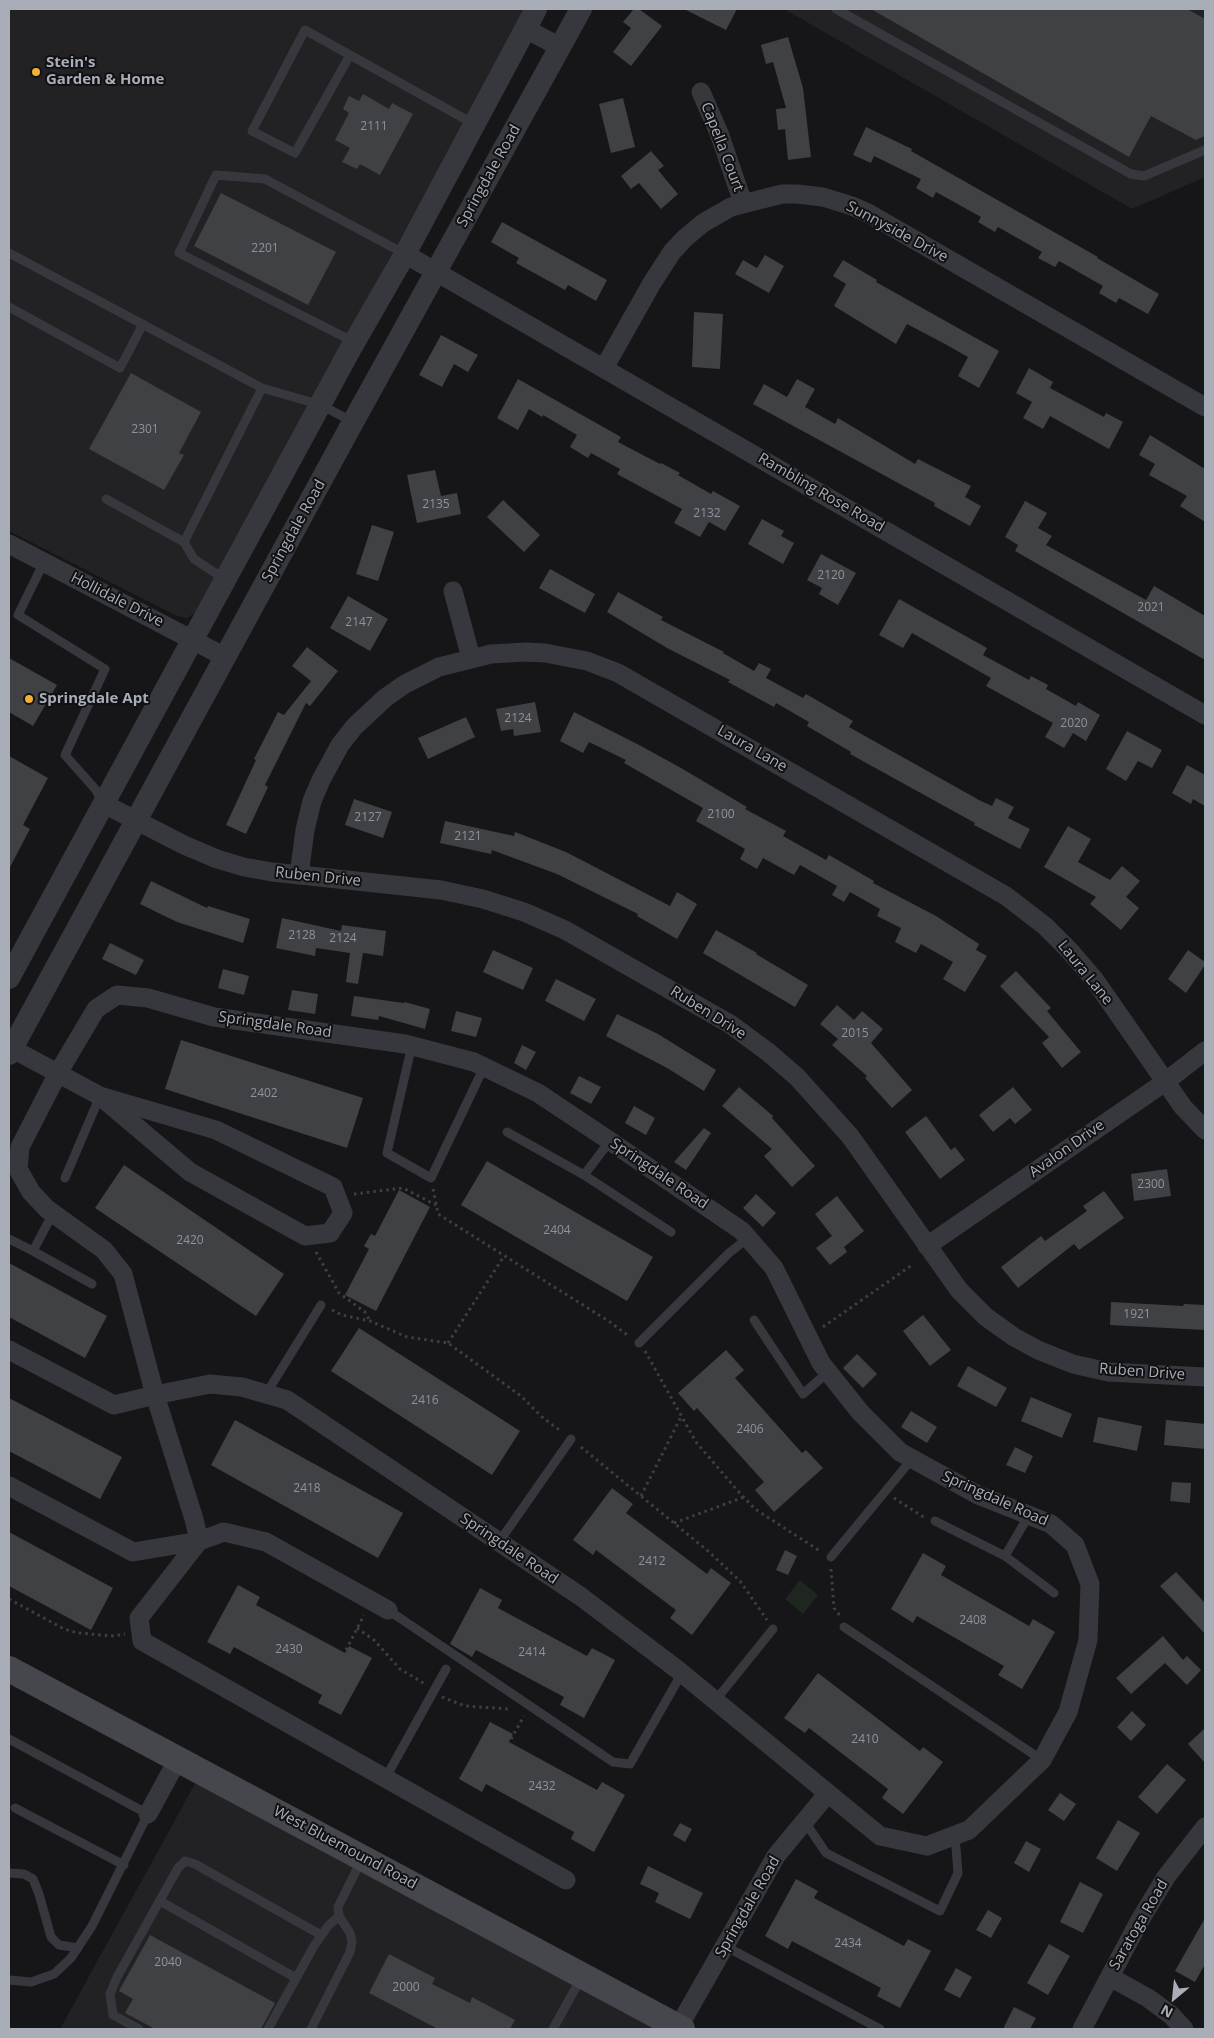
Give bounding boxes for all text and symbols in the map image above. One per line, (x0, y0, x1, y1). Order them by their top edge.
place label: Stein's Garden & Home (46, 54, 164, 89)
marker: Stein's Garden & Home (30, 66, 42, 78)
street label: Capella Court (697, 100, 747, 194)
house number: 2111 (360, 120, 388, 134)
street label: Springdale Road (453, 122, 525, 230)
street label: Sunnyside Drive (843, 198, 951, 266)
house number: 2201 (251, 242, 279, 256)
house number: 2301 (131, 423, 159, 437)
street label: Rambling Rose Road (755, 449, 887, 537)
street label: Springdale Road (258, 477, 330, 585)
house number: 2135 (422, 498, 450, 512)
house number: 2132 (693, 507, 721, 521)
street label: Hollidale Drive (68, 569, 166, 631)
house number: 2120 (817, 569, 845, 583)
house number: 2021 (1137, 601, 1165, 615)
house number: 2147 (345, 616, 373, 630)
place label: Springdale Apt (39, 690, 149, 708)
marker: Springdale Apt (23, 693, 35, 705)
house number: 2124 (504, 712, 532, 726)
house number: 2020 (1060, 717, 1088, 731)
street label: Laura Lane (714, 722, 790, 776)
house number: 2100 (707, 808, 735, 822)
house number: 2127 (354, 811, 382, 825)
house number: 2121 (454, 830, 482, 844)
street label: Ruben Drive (274, 864, 362, 890)
house number: 2128 (288, 929, 316, 943)
house number: 2124 (329, 932, 357, 946)
street label: Laura Lane (1054, 937, 1116, 1009)
street label: Ruben Drive (667, 983, 749, 1043)
street label: Springdale Road (217, 1008, 333, 1042)
house number: 2015 (841, 1027, 869, 1041)
house number: 2402 (250, 1087, 278, 1101)
street label: Avalon Drive (1026, 1116, 1108, 1182)
street label: Springdale Road (607, 1135, 711, 1213)
house number: 2300 (1137, 1178, 1165, 1192)
house number: 2404 (543, 1224, 571, 1238)
house number: 2420 (176, 1234, 204, 1248)
house number: 1921 (1123, 1308, 1151, 1322)
street label: Ruben Drive (1099, 1360, 1185, 1384)
house number: 2416 (411, 1394, 439, 1408)
house number: 2406 (736, 1423, 764, 1437)
street label: Springdale Road (939, 1468, 1051, 1530)
house number: 2418 (293, 1482, 321, 1496)
street label: Springdale Road (457, 1510, 561, 1588)
house number: 2412 (638, 1555, 666, 1569)
house number: 2408 (959, 1614, 987, 1628)
house number: 2430 (275, 1643, 303, 1657)
house number: 2414 (518, 1646, 546, 1660)
house number: 2410 (851, 1733, 879, 1747)
house number: 2432 (528, 1780, 556, 1794)
street label: West Bluemound Road (270, 1803, 420, 1893)
street label: Springdale Road (712, 1853, 784, 1961)
street label: Saratoga Road (1106, 1877, 1172, 1973)
house number: 2434 (834, 1937, 862, 1951)
house number: 2040 (154, 1956, 182, 1970)
north arrow (1149, 1973, 1199, 2023)
house number: 2000 (392, 1981, 420, 1995)
text: N (1157, 2001, 1176, 2023)

